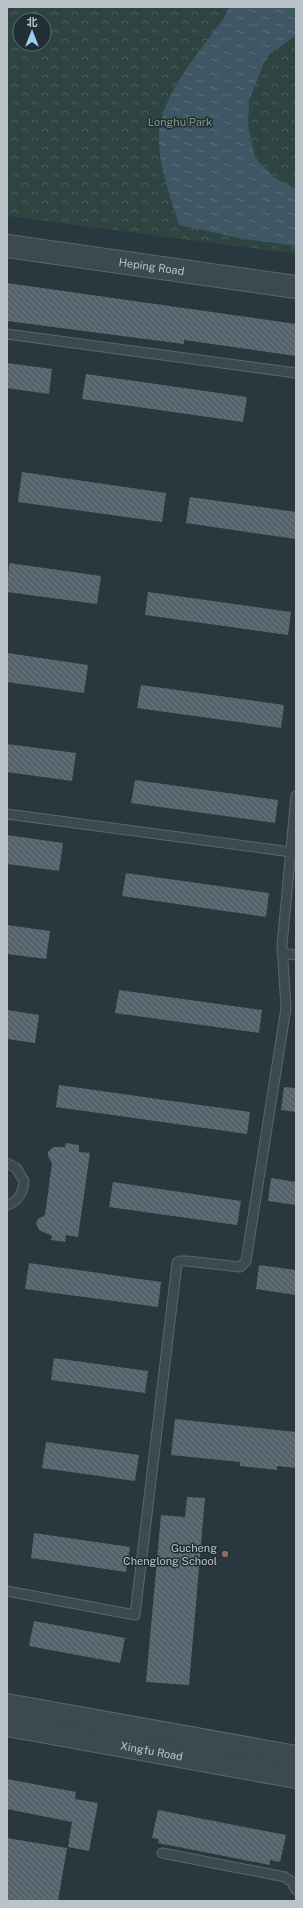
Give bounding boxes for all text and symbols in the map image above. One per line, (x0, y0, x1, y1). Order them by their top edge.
north arrow (12, 12, 52, 52)
text: 北 (27, 16, 38, 28)
park label: Longhu Park (148, 116, 212, 128)
street label: Heping Road (118, 256, 185, 277)
place label: Gucheng Chenglong School (123, 1542, 217, 1567)
marker: Gucheng Chenglong School (220, 1549, 230, 1559)
street label: Xingfu Road (120, 1740, 184, 1763)

